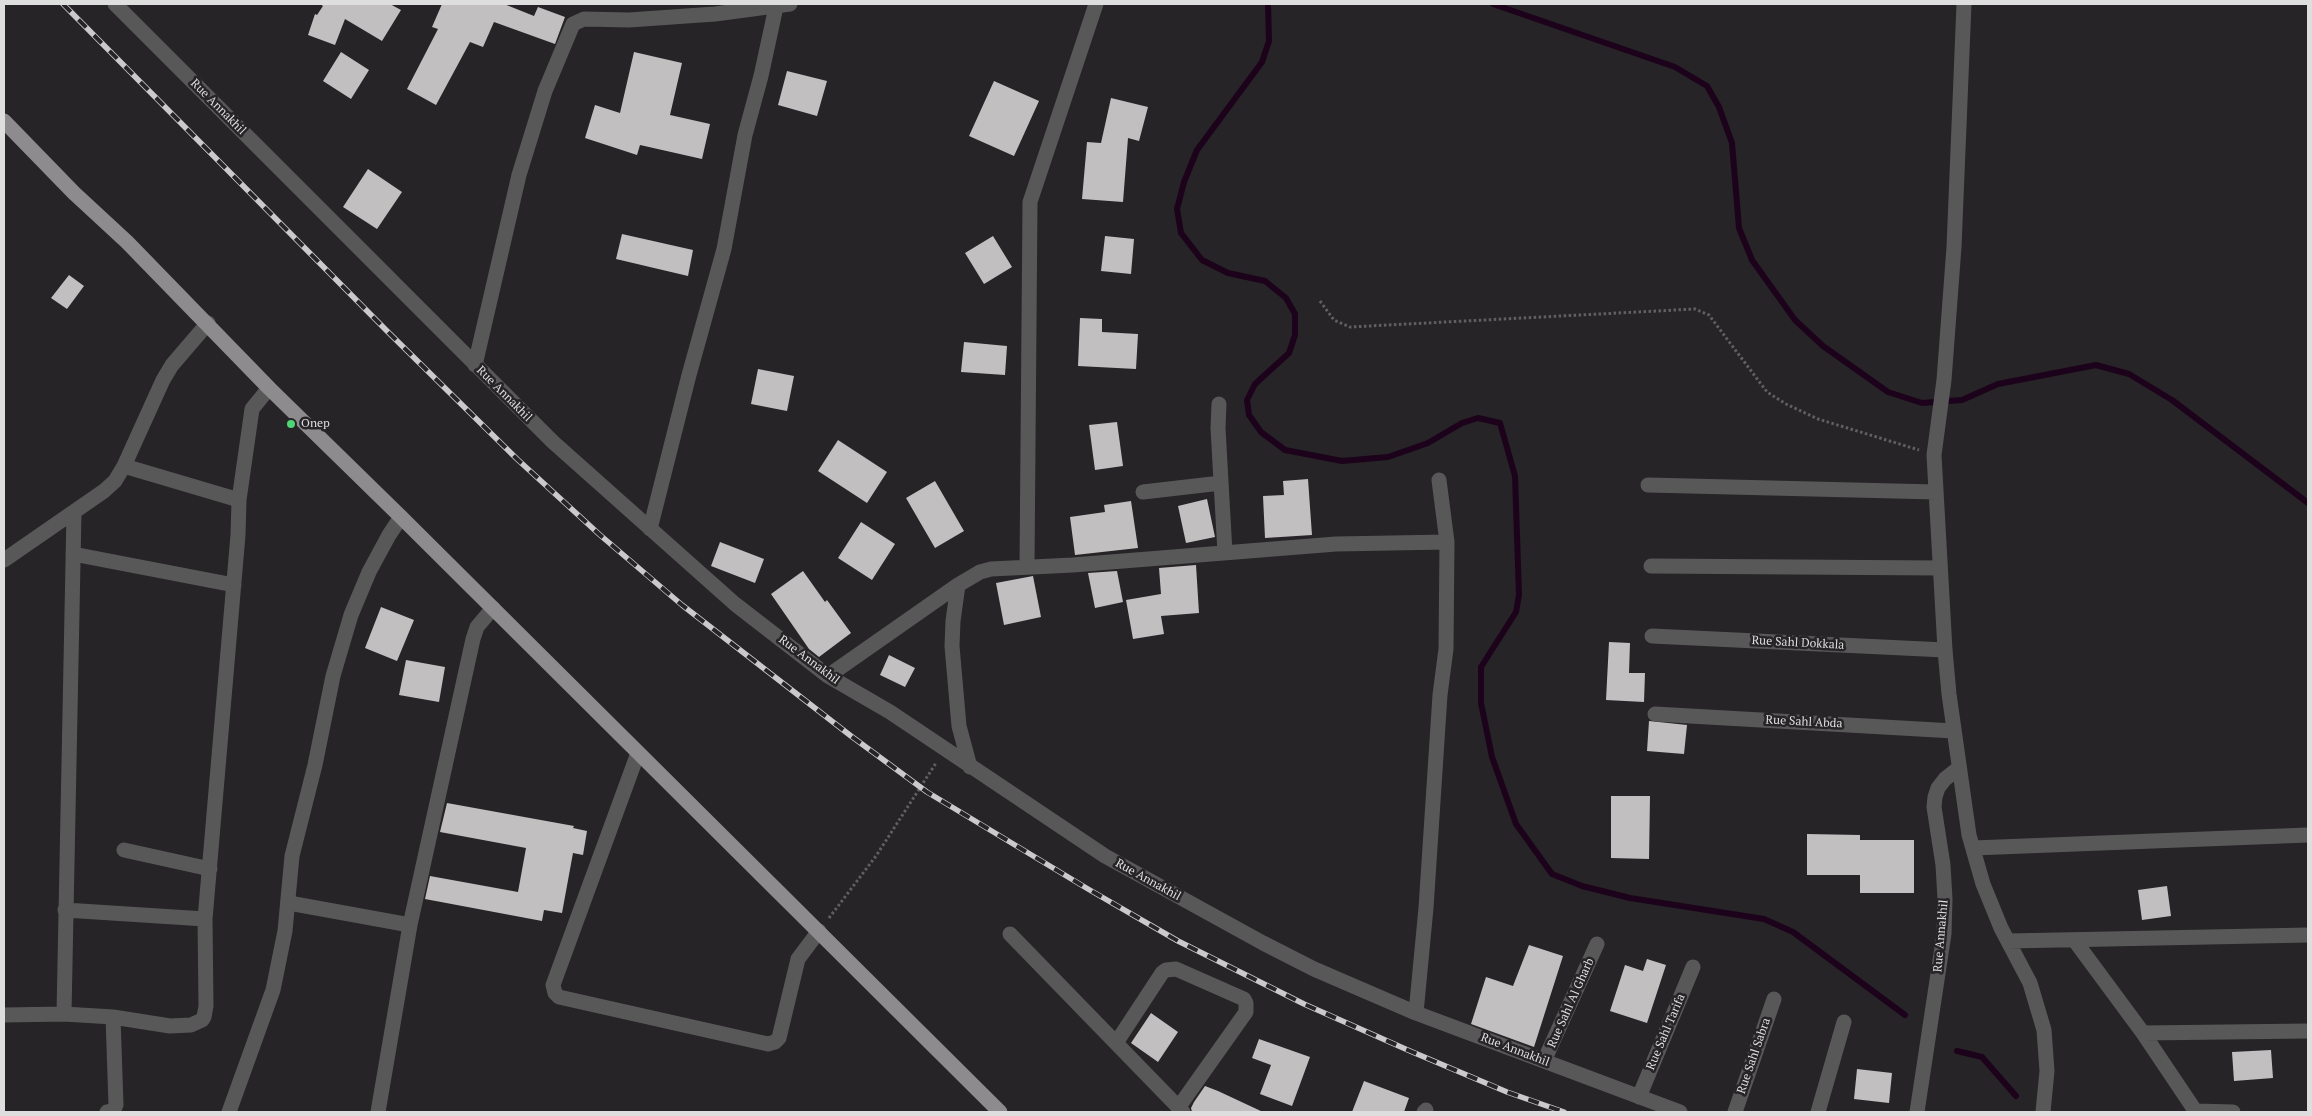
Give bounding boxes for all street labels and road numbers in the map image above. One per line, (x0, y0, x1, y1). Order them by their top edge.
street label: Rue Annakhil (187, 76, 249, 138)
street label: Rue Annakhil (473, 363, 535, 425)
street label: Rue Annakhil (776, 632, 842, 688)
street label: Rue Sahl Dokkala (1751, 633, 1845, 653)
street label: Rue Sahl Abda (1765, 713, 1843, 731)
street label: Rue Annakhil (1113, 856, 1183, 904)
street label: Rue Annakhil (1931, 899, 1951, 973)
street label: Rue Sahl Al Gharb (1545, 956, 1597, 1050)
street label: Rue Sahl Tarifa (1644, 992, 1688, 1072)
street label: Rue Sahl Sabra (1734, 1016, 1774, 1096)
street label: Rue Annakhil (1479, 1030, 1551, 1070)

